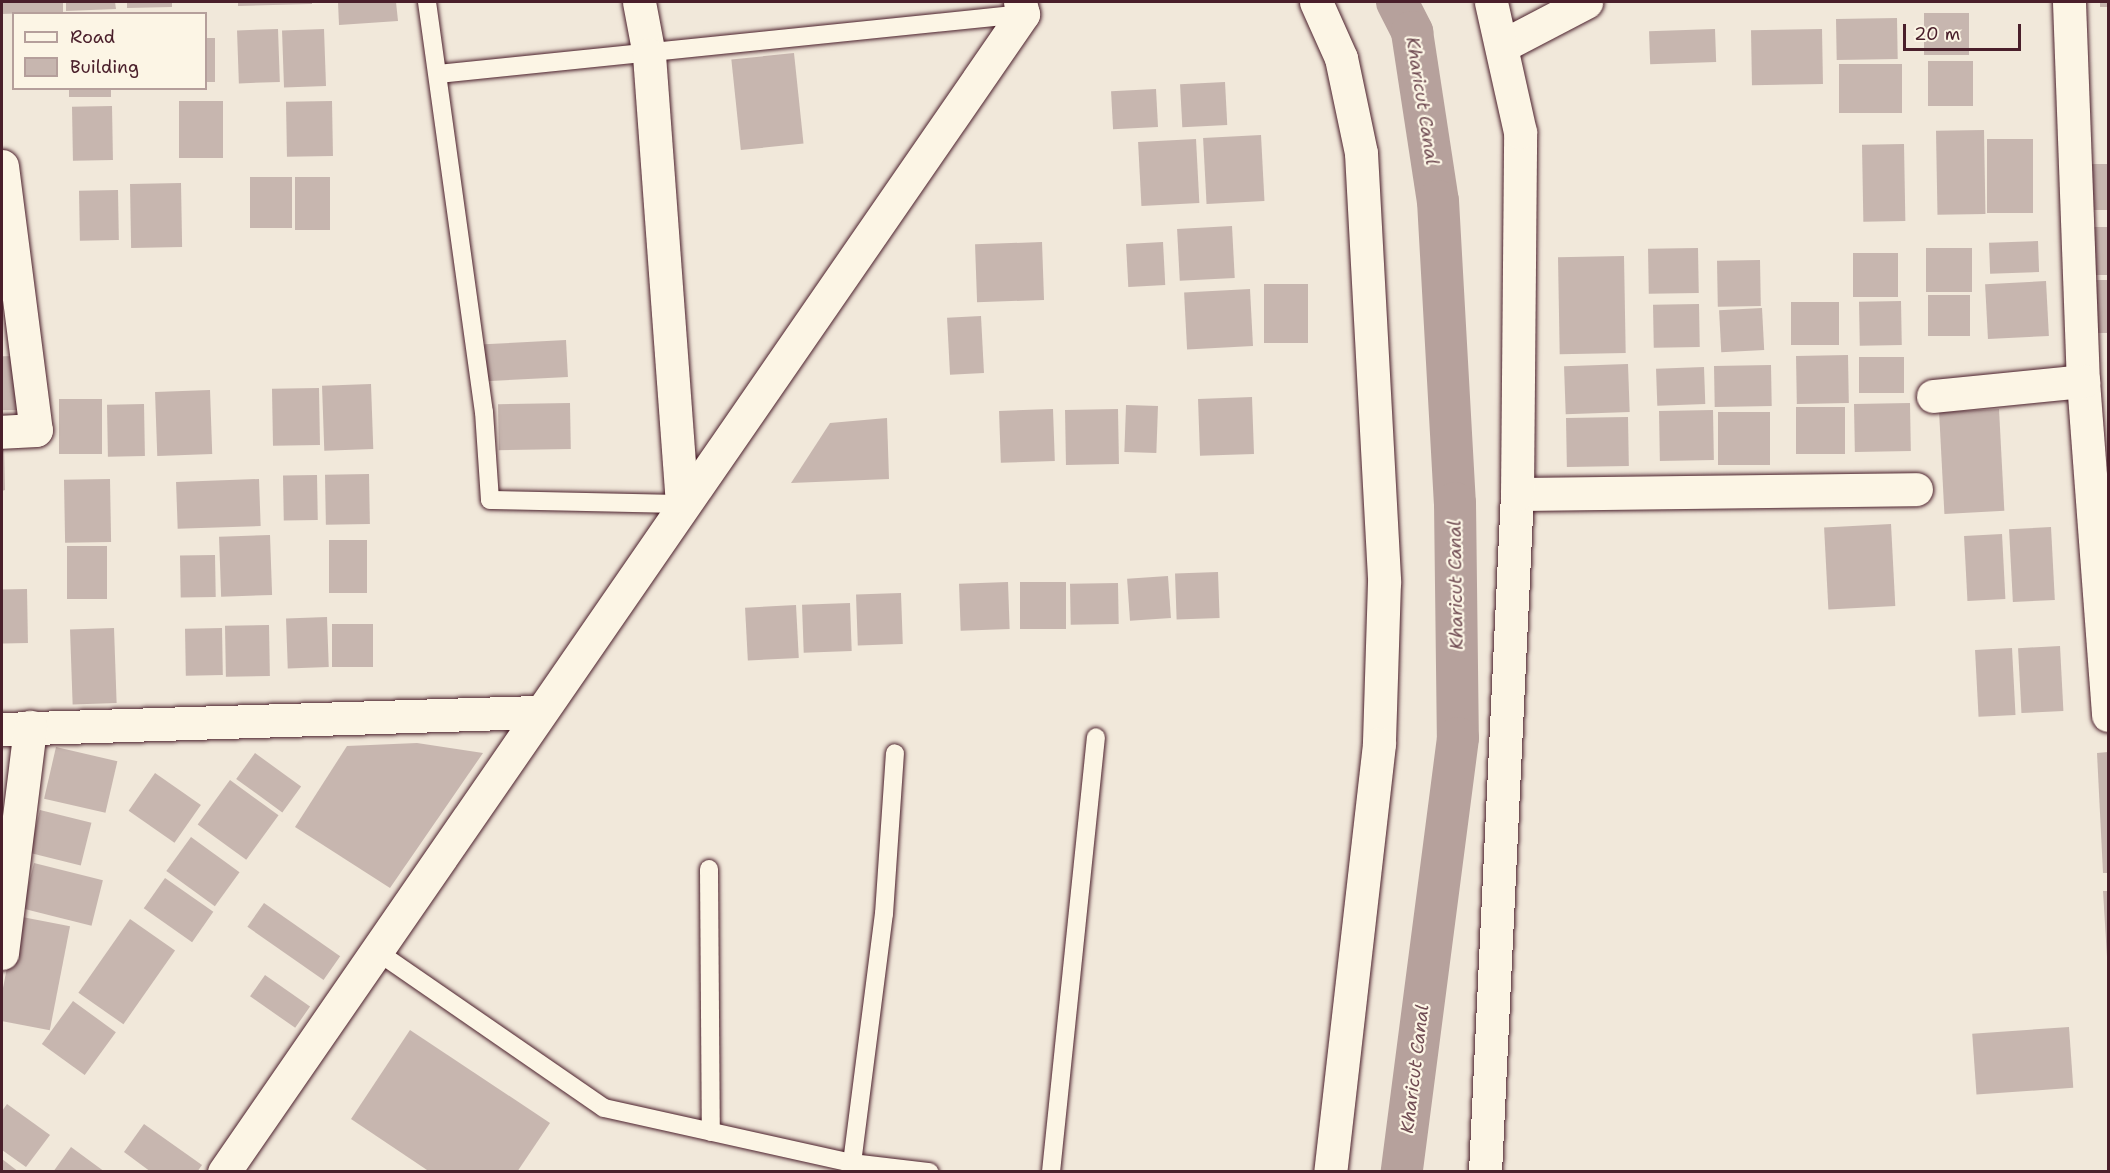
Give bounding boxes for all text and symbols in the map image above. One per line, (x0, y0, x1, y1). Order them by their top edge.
legend (12, 12, 207, 90)
scale bar (1906, 12, 2024, 50)
text: 20 m (1914, 22, 1960, 46)
text: Road (70, 25, 115, 49)
water label: Kharicut Canal (1401, 35, 1443, 167)
text: Building (70, 55, 139, 79)
water label: Kharicut Canal (1444, 520, 1468, 650)
water label: Kharicut Canal (1396, 1003, 1434, 1135)

